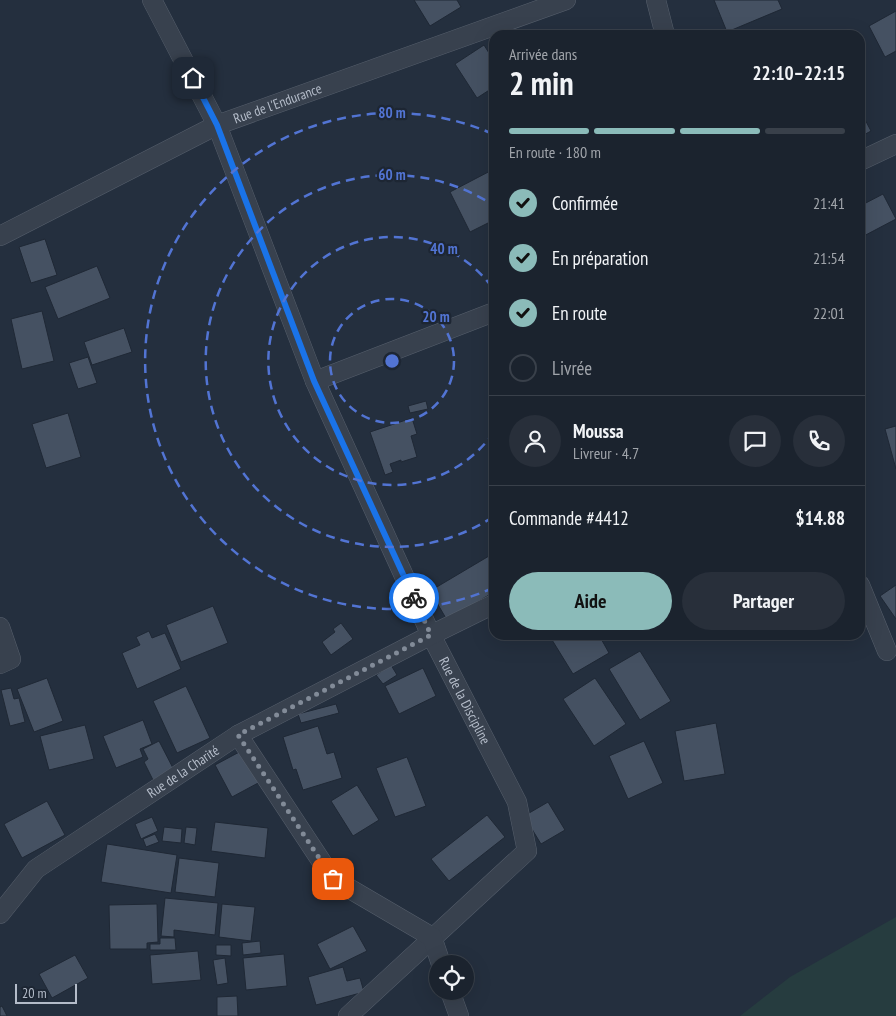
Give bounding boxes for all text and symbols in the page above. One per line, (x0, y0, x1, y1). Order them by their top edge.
text: Arrivée dans (509, 44, 577, 64)
pin (172, 57, 214, 99)
text: 22:10–22:15 (752, 61, 845, 85)
text: 2 min (509, 62, 574, 104)
icon: home (179, 64, 207, 92)
street label: Rue de l'Endurance (231, 79, 324, 127)
text: 80 m (378, 103, 406, 122)
text: En route · 180 m (509, 142, 601, 162)
text: 60 m (378, 165, 406, 184)
icon: check (509, 189, 537, 217)
text: Confirmée (552, 191, 618, 215)
text: 21:41 (813, 193, 845, 213)
text: 40 m (430, 239, 458, 258)
icon: check (509, 244, 537, 272)
text: En préparation (552, 246, 648, 270)
text: 21:54 (813, 248, 845, 268)
icon: check (509, 299, 537, 327)
text: En route (552, 301, 607, 325)
text: 22:01 (813, 303, 845, 323)
text: 20 m (422, 307, 450, 326)
centre of rings (383, 352, 401, 370)
text: Livrée (552, 356, 592, 380)
button: person (509, 415, 561, 467)
button: chat (729, 415, 781, 467)
button: phone (793, 415, 845, 467)
text: Moussa (573, 419, 624, 443)
text: Livreur · 4.7 (573, 443, 639, 463)
text: Commande #4412 (509, 506, 629, 530)
text: $14.88 (796, 506, 845, 530)
button: Aide (509, 572, 672, 630)
button: Partager (682, 572, 845, 630)
courier (389, 573, 439, 623)
icon: bike (400, 584, 428, 612)
street label: Rue de la Discipline (435, 654, 495, 747)
street label: Rue de la Charité (143, 741, 223, 802)
pin (312, 858, 354, 900)
icon: bag (319, 865, 347, 893)
map controls (429, 955, 474, 1000)
button: locate (429, 955, 474, 1000)
scale bar (15, 981, 78, 1004)
text: 20 m (22, 984, 47, 1002)

